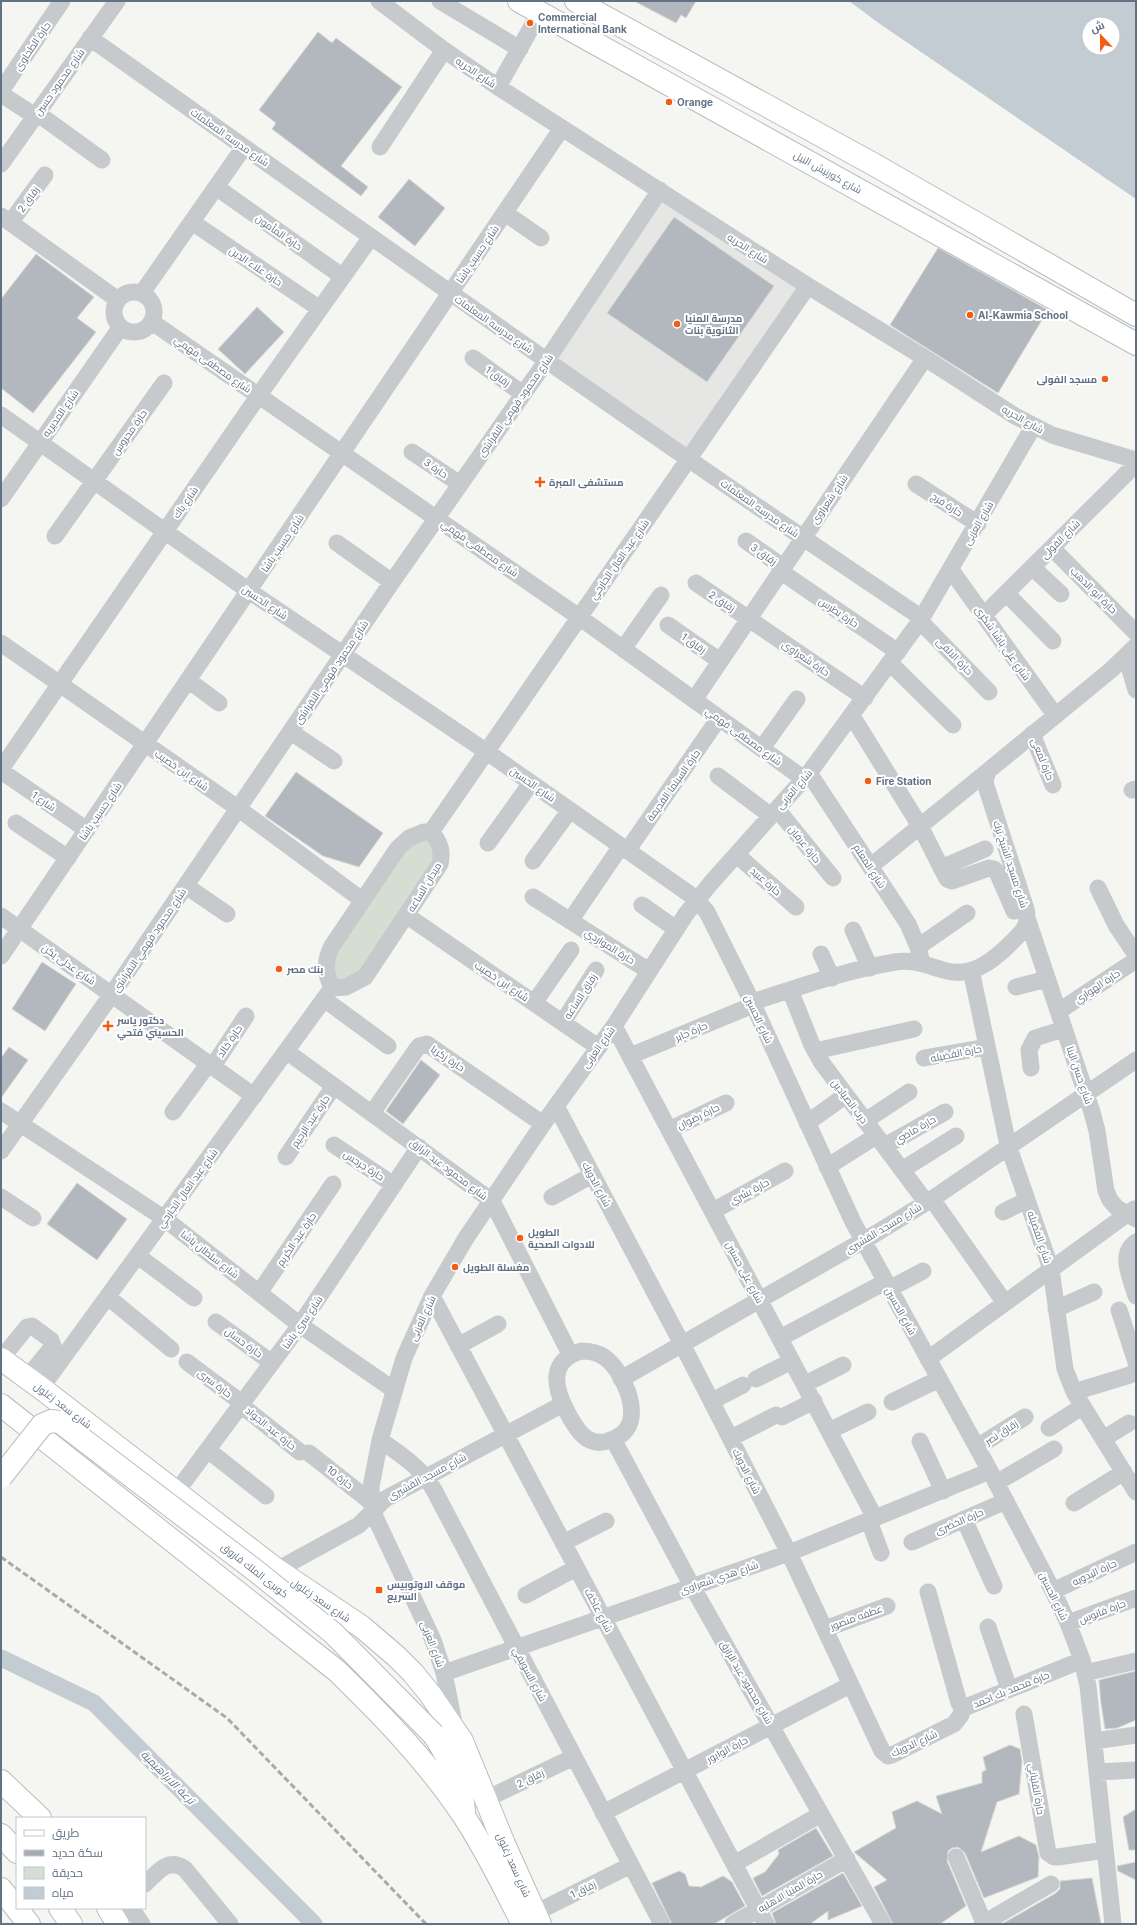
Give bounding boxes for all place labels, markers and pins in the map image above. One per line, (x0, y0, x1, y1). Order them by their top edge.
place label: Commercial International Bank (538, 11, 627, 35)
marker: Commercial International Bank (525, 18, 535, 28)
place label: Orange (677, 96, 713, 109)
marker: Orange (664, 97, 674, 107)
place label: Al-Kawmia School (978, 309, 1068, 321)
marker: Al-Kawmia School (965, 310, 975, 320)
place label: مدرسة المنيا الثانوية بنات (685, 312, 742, 337)
marker: مدرسة المنيا الثانوية بنات (672, 319, 682, 329)
place label: مسجد الفولى (1037, 373, 1097, 386)
marker: مسجد الفولى (1100, 374, 1110, 384)
marker: مستشفى المبرة (534, 476, 546, 488)
place label: مستشفى المبرة (549, 476, 624, 489)
place label: Fire Station (876, 775, 932, 787)
marker: Fire Station (863, 776, 873, 786)
place label: بنك مصر (286, 963, 323, 976)
marker: بنك مصر (274, 964, 284, 974)
place label: دكتور ياسر الحسيني فتحي (116, 1014, 184, 1041)
marker: دكتور ياسر الحسيني فتحي (102, 1020, 114, 1032)
place label: الطويل للادوات الصحية (528, 1226, 595, 1251)
marker: الطويل للادوات الصحية (515, 1233, 525, 1243)
place label: مغسلة الطويل (463, 1261, 529, 1274)
marker: مغسلة الطويل (450, 1262, 460, 1272)
place label: موقف الاوتوبيس السريع (387, 1578, 465, 1604)
marker: موقف الاوتوبيس السريع (374, 1585, 384, 1595)

